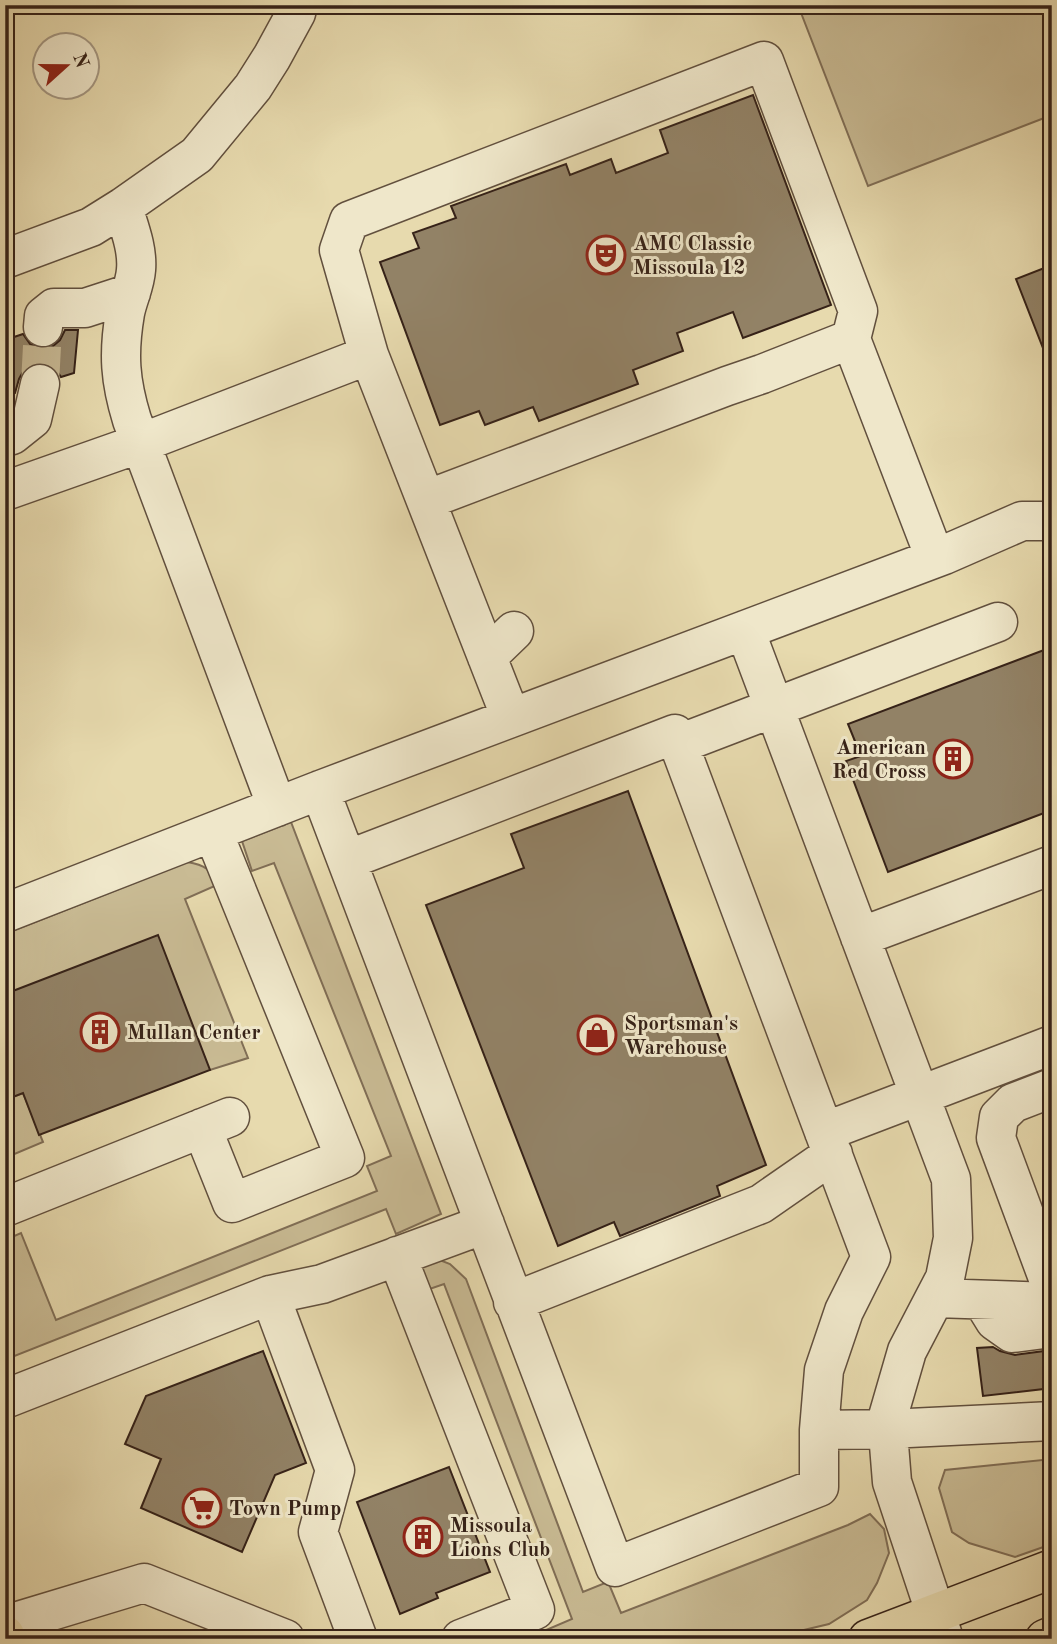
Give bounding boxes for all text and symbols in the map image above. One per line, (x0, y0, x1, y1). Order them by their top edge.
north arrow (32, 32, 102, 102)
text: N (68, 51, 91, 71)
theatre icon: AMC Classic Missoula 12 (585, 234, 627, 276)
place label: AMC Classic Missoula 12 (633, 234, 752, 279)
place label: American Red Cross (832, 738, 926, 783)
building icon: American Red Cross (932, 738, 974, 780)
building icon: Mullan Center (79, 1011, 121, 1053)
shop icon: Sportsman's Warehouse (576, 1014, 618, 1056)
place label: Sportsman's Warehouse (624, 1014, 738, 1059)
place label: Mullan Center (127, 1023, 261, 1044)
supermarket icon: Town Pump (181, 1487, 223, 1529)
place label: Town Pump (229, 1499, 341, 1520)
building icon: Missoula Lions Club (402, 1516, 444, 1558)
place label: Missoula Lions Club (450, 1516, 550, 1561)

